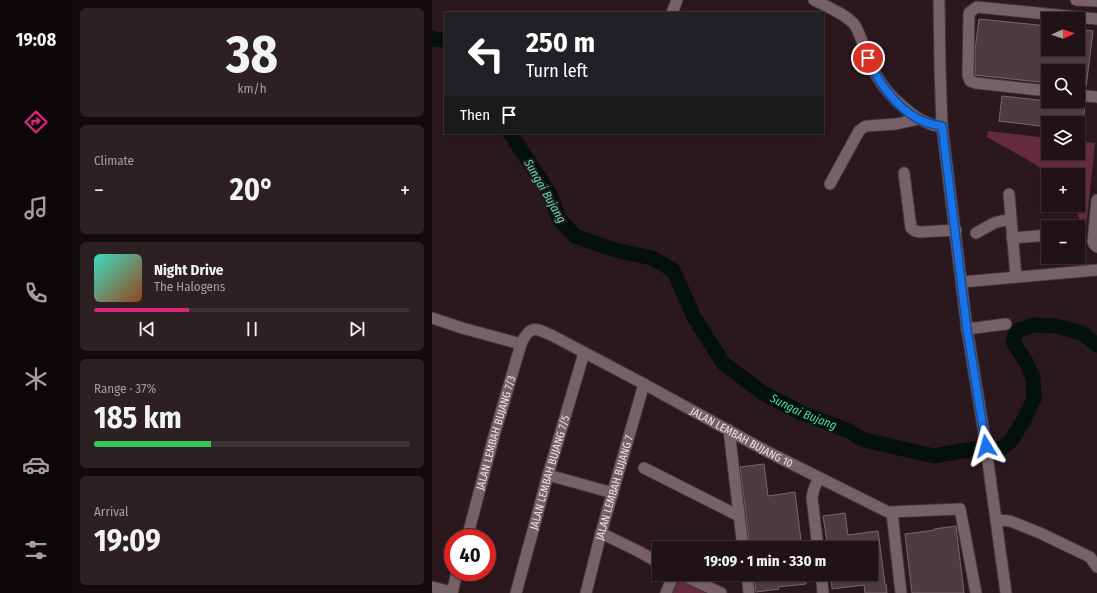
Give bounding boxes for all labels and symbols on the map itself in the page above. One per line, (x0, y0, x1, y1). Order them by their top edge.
north arrow (1041, 12, 1085, 56)
pin (851, 41, 885, 75)
water label: Sungai Bujang (521, 156, 569, 225)
street label: JALAN LEMBAH BUJANG 7/3 (473, 374, 518, 492)
water label: Sungai Bujang (767, 391, 839, 433)
street label: JALAN LEMBAH BUJANG 10 (688, 404, 795, 470)
street label: JALAN LEMBAH BUJANG 7/5 (527, 414, 572, 531)
position arrow (965, 425, 1007, 467)
street label: JALAN LEMBAH BUJANG 7 (593, 433, 636, 542)
speed limit sign: 40 (444, 529, 496, 581)

